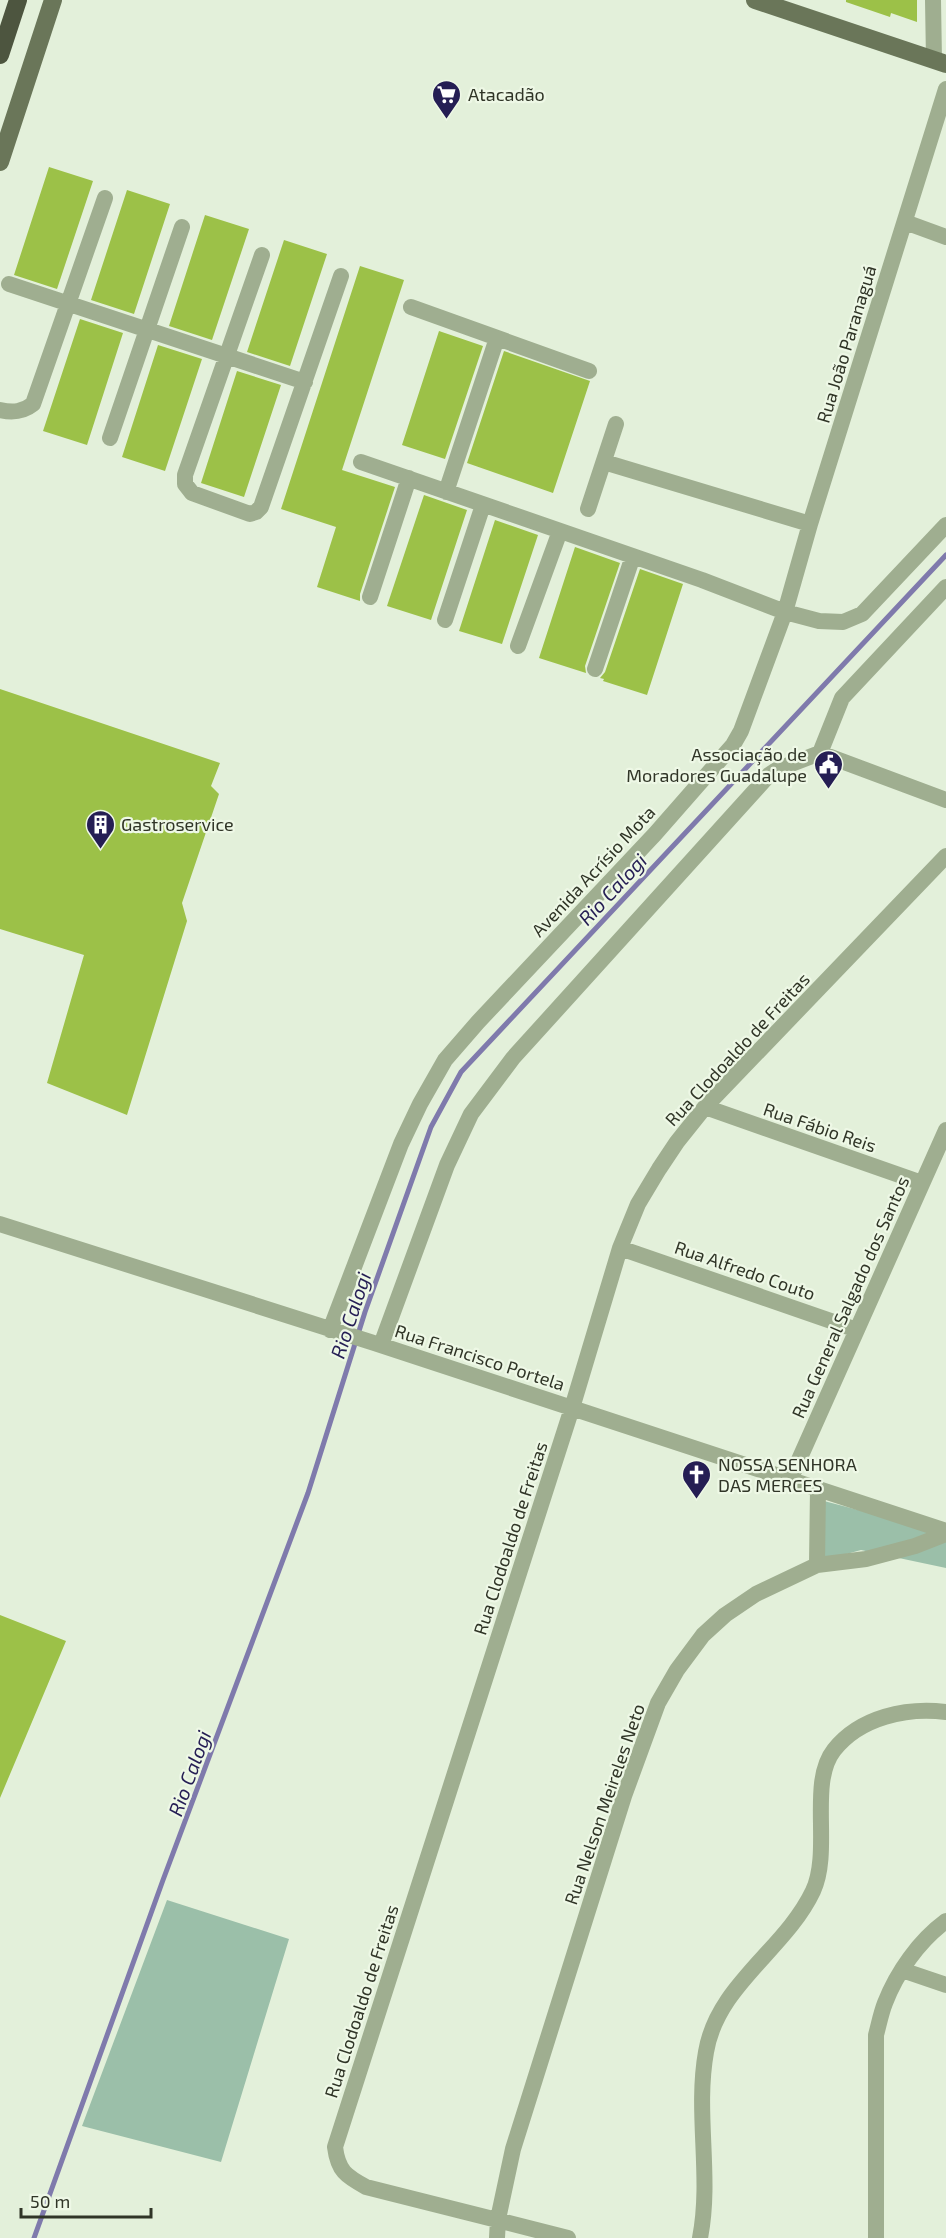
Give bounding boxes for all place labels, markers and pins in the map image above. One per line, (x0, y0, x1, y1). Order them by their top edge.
supermarket icon: Atacadão (431, 78, 463, 120)
place label: Atacadão (468, 83, 545, 105)
place label: Associação de Moradores Guadalupe (626, 743, 807, 786)
public building icon: Associação de Moradores Guadalupe (812, 748, 844, 790)
building icon: Gastroservice (84, 808, 116, 850)
place label: Gastroservice (121, 813, 234, 835)
place label: NOSSA SENHORA DAS MERCES (718, 1453, 858, 1496)
church icon: NOSSA SENHORA DAS MERCES (681, 1458, 713, 1500)

